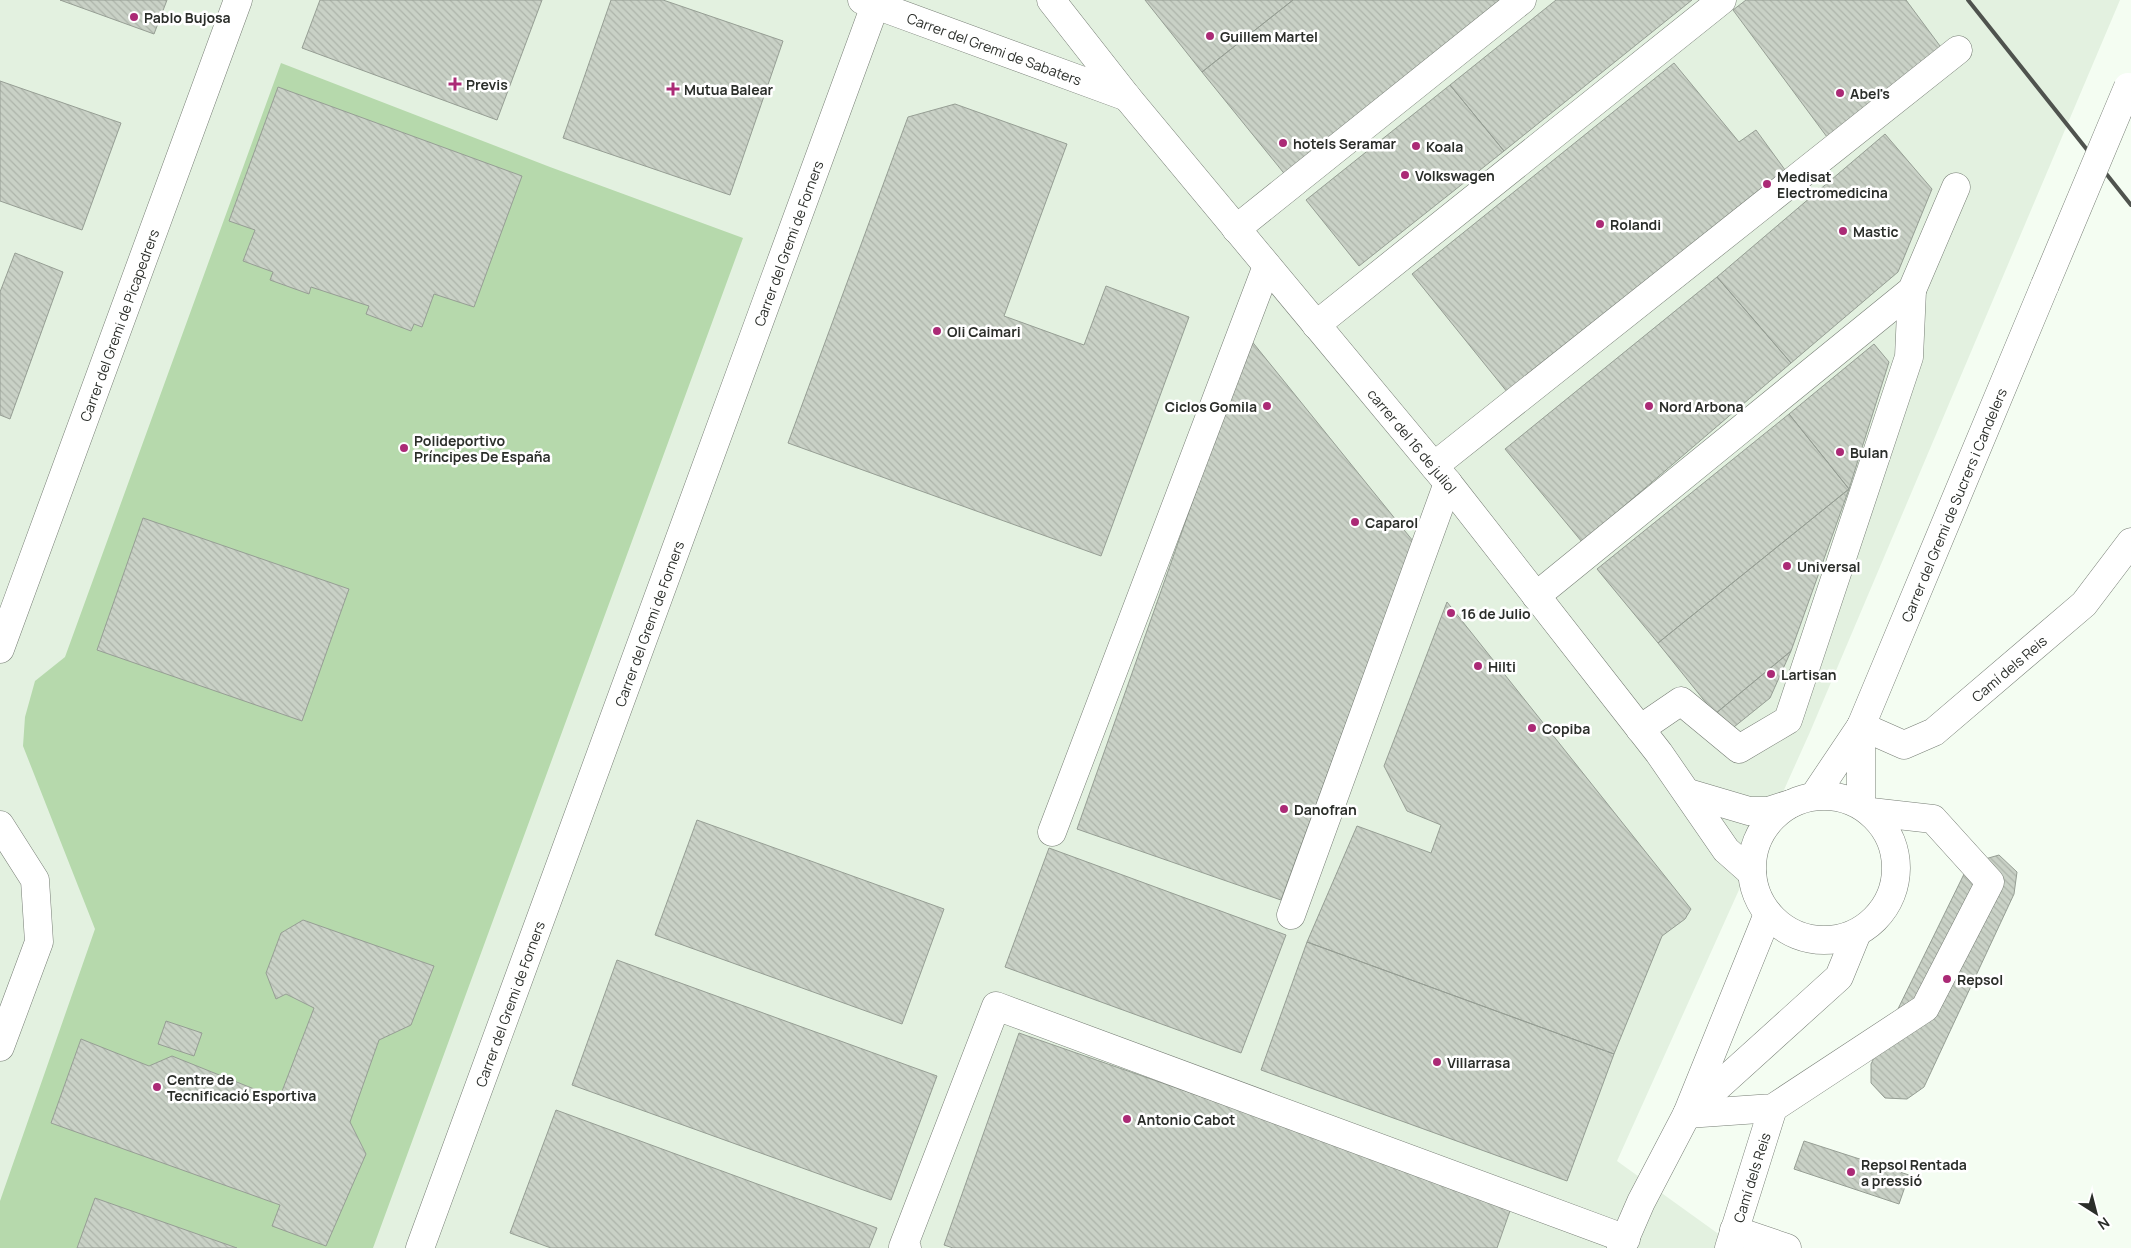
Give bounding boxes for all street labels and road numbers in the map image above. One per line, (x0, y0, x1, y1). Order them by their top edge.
street label: Carrer del Gremi de Sabaters (904, 8, 1084, 89)
street label: Carrer del Gremi de Forners (749, 158, 827, 329)
street label: Carrer del Gremi de Picapedrers (75, 226, 163, 424)
street label: carrer del 16 de juliol (1364, 384, 1462, 497)
street label: Carrer del Gremi de Sucrers i Candelers (1896, 385, 2010, 625)
street label: Carrer del Gremi de Forners (610, 538, 688, 709)
street label: Camí dels Reis (1967, 631, 2050, 706)
street label: Carrer del Gremi de Forners (470, 918, 548, 1089)
street label: Camí dels Reis (1728, 1130, 1774, 1225)

